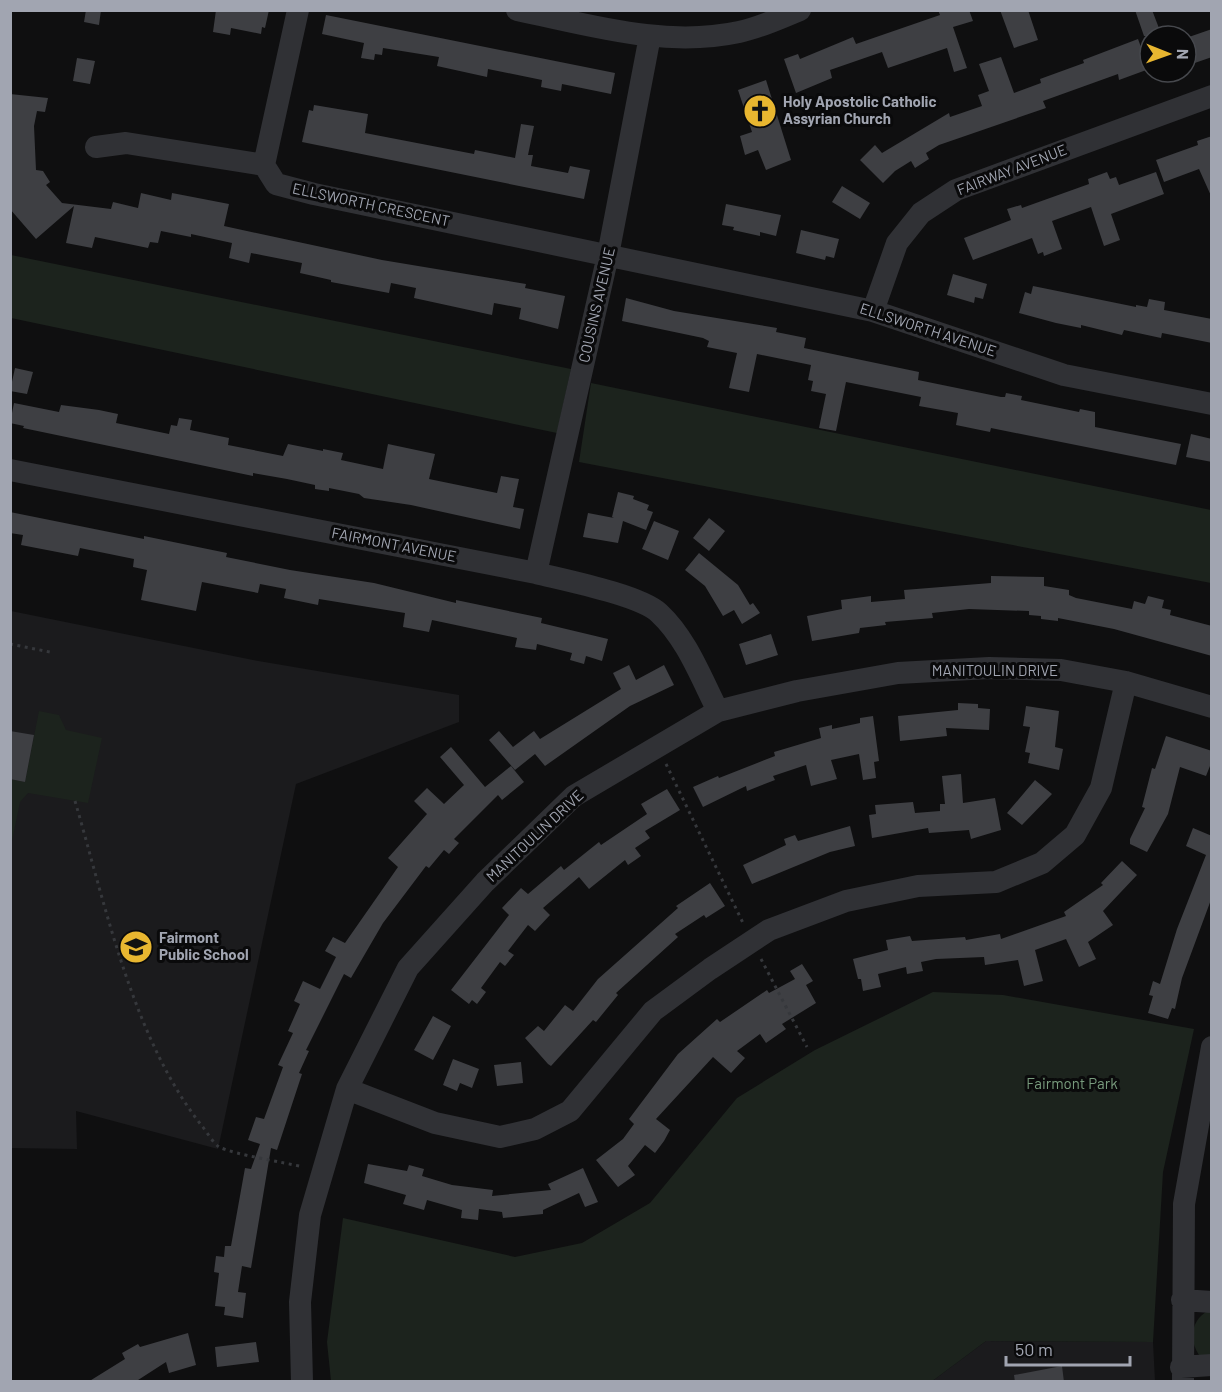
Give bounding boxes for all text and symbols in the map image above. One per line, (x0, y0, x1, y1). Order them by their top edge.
north arrow (1138, 24, 1198, 84)
text: N (1174, 49, 1193, 60)
place label: Holy Apostolic Catholic Assyrian Church (783, 92, 936, 127)
church icon: Holy Apostolic Catholic Assyrian Church (742, 93, 778, 129)
street label: FAIRWAY AVENUE (954, 140, 1069, 198)
street label: ELLSWORTH CRESCENT (291, 179, 452, 230)
street label: COUSINS AVENUE (574, 245, 618, 364)
street label: ELLSWORTH AVENUE (858, 298, 999, 360)
street label: FAIRMONT AVENUE (330, 523, 458, 565)
street label: MANITOULIN DRIVE (932, 661, 1058, 679)
street label: MANITOULIN DRIVE (482, 786, 587, 885)
place label: Fairmont Public School (159, 928, 249, 963)
school or university icon: Fairmont Public School (118, 929, 154, 965)
park label: Fairmont Park (1026, 1074, 1118, 1092)
scale bar (1006, 1329, 1130, 1367)
text: 50 m (1015, 1338, 1053, 1360)

